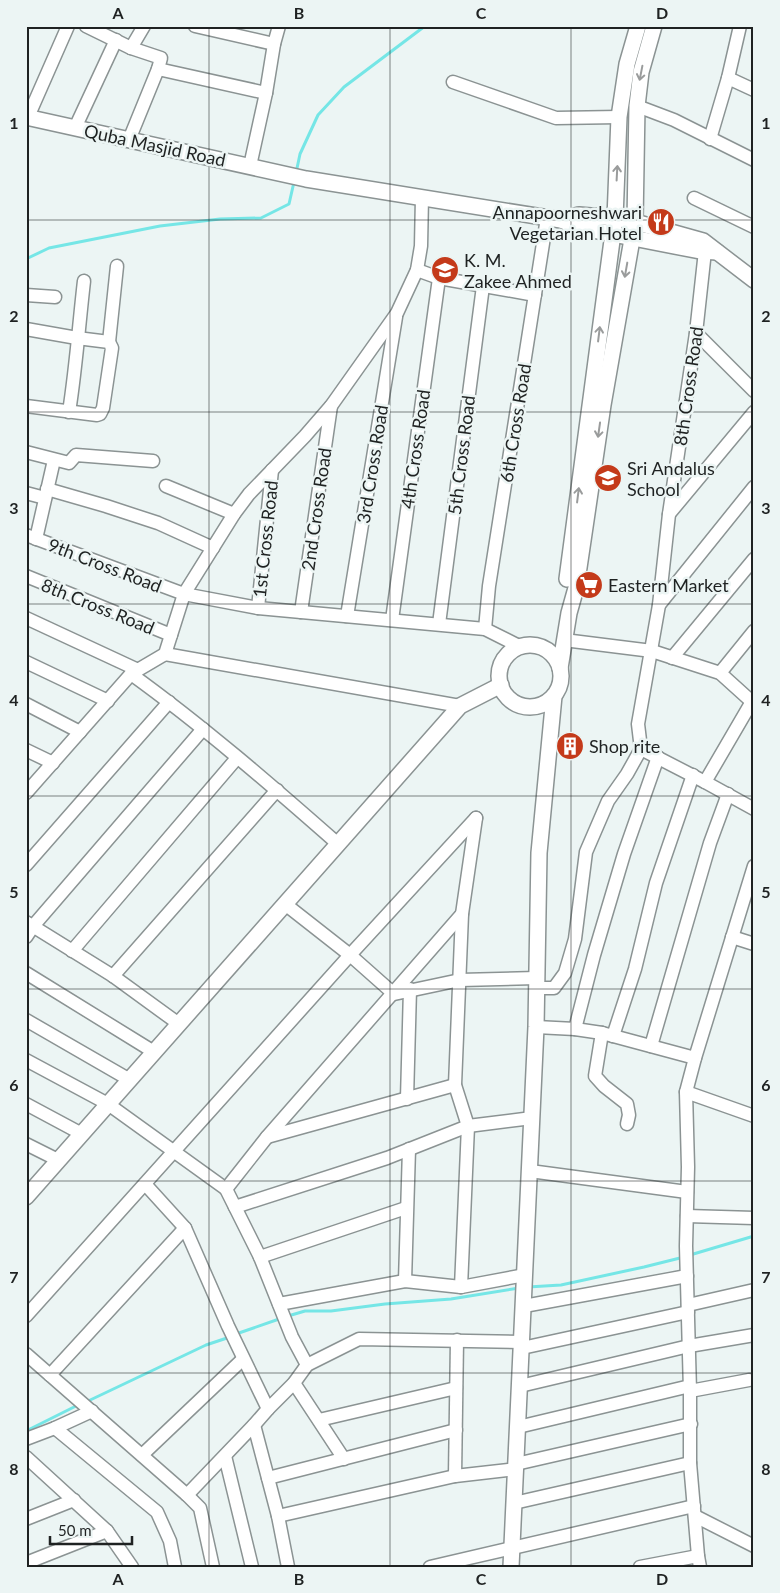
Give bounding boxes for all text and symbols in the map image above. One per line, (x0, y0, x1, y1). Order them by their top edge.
text: A (111, 3, 124, 22)
text: B (294, 3, 304, 22)
text: C (476, 3, 487, 22)
text: D (656, 3, 668, 22)
one-way arrow (636, 65, 646, 81)
text: 1 (9, 113, 19, 132)
text: 1 (761, 113, 771, 132)
street label: Quba Masjid Road (82, 119, 228, 171)
one-way arrow (612, 165, 621, 181)
place label: Annapoorneshwari Vegetarian Hotel (493, 201, 642, 244)
restaurant icon: Annapoorneshwari Vegetarian Hotel (646, 207, 676, 237)
place label: K. M. Zakee Ahmed (464, 249, 572, 292)
school or university icon: K. M. Zakee Ahmed (430, 255, 460, 285)
one-way arrow (621, 261, 631, 277)
text: 2 (9, 306, 19, 325)
text: 2 (761, 306, 771, 325)
street label: 8th Cross Road (669, 325, 707, 447)
one-way arrow (594, 326, 604, 342)
street label: 6th Cross Road (495, 362, 535, 484)
street label: 4th Cross Road (396, 388, 434, 510)
street label: 5th Cross Road (443, 394, 479, 516)
street label: 3rd Cross Road (352, 403, 392, 525)
one-way arrow (594, 422, 604, 438)
street label: 2nd Cross Road (297, 446, 335, 572)
place label: Sri Andalus School (627, 457, 715, 500)
school or university icon: Sri Andalus School (593, 463, 623, 493)
street label: 1st Cross Road (248, 479, 282, 599)
one-way arrow (573, 487, 583, 503)
text: 3 (9, 498, 19, 517)
text: 3 (761, 498, 771, 517)
street label: 9th Cross Road (45, 533, 165, 597)
supermarket icon: Eastern Market (574, 570, 604, 600)
street label: 8th Cross Road (38, 573, 158, 639)
place label: Eastern Market (608, 574, 729, 596)
text: 4 (9, 690, 19, 709)
text: 4 (761, 690, 771, 709)
building icon: Shop rite (555, 731, 585, 761)
place label: Shop rite (589, 735, 660, 757)
text: 5 (9, 882, 19, 901)
text: 5 (761, 882, 771, 901)
text: 6 (9, 1075, 19, 1094)
text: 6 (761, 1075, 771, 1094)
text: 7 (9, 1267, 19, 1286)
text: 7 (761, 1267, 771, 1286)
text: 8 (9, 1459, 19, 1478)
text: 8 (761, 1459, 771, 1478)
scale bar (50, 1513, 132, 1545)
text: 50 m (58, 1521, 92, 1539)
text: A (111, 1569, 124, 1588)
text: B (294, 1569, 304, 1588)
text: C (476, 1569, 487, 1588)
text: D (656, 1569, 668, 1588)

